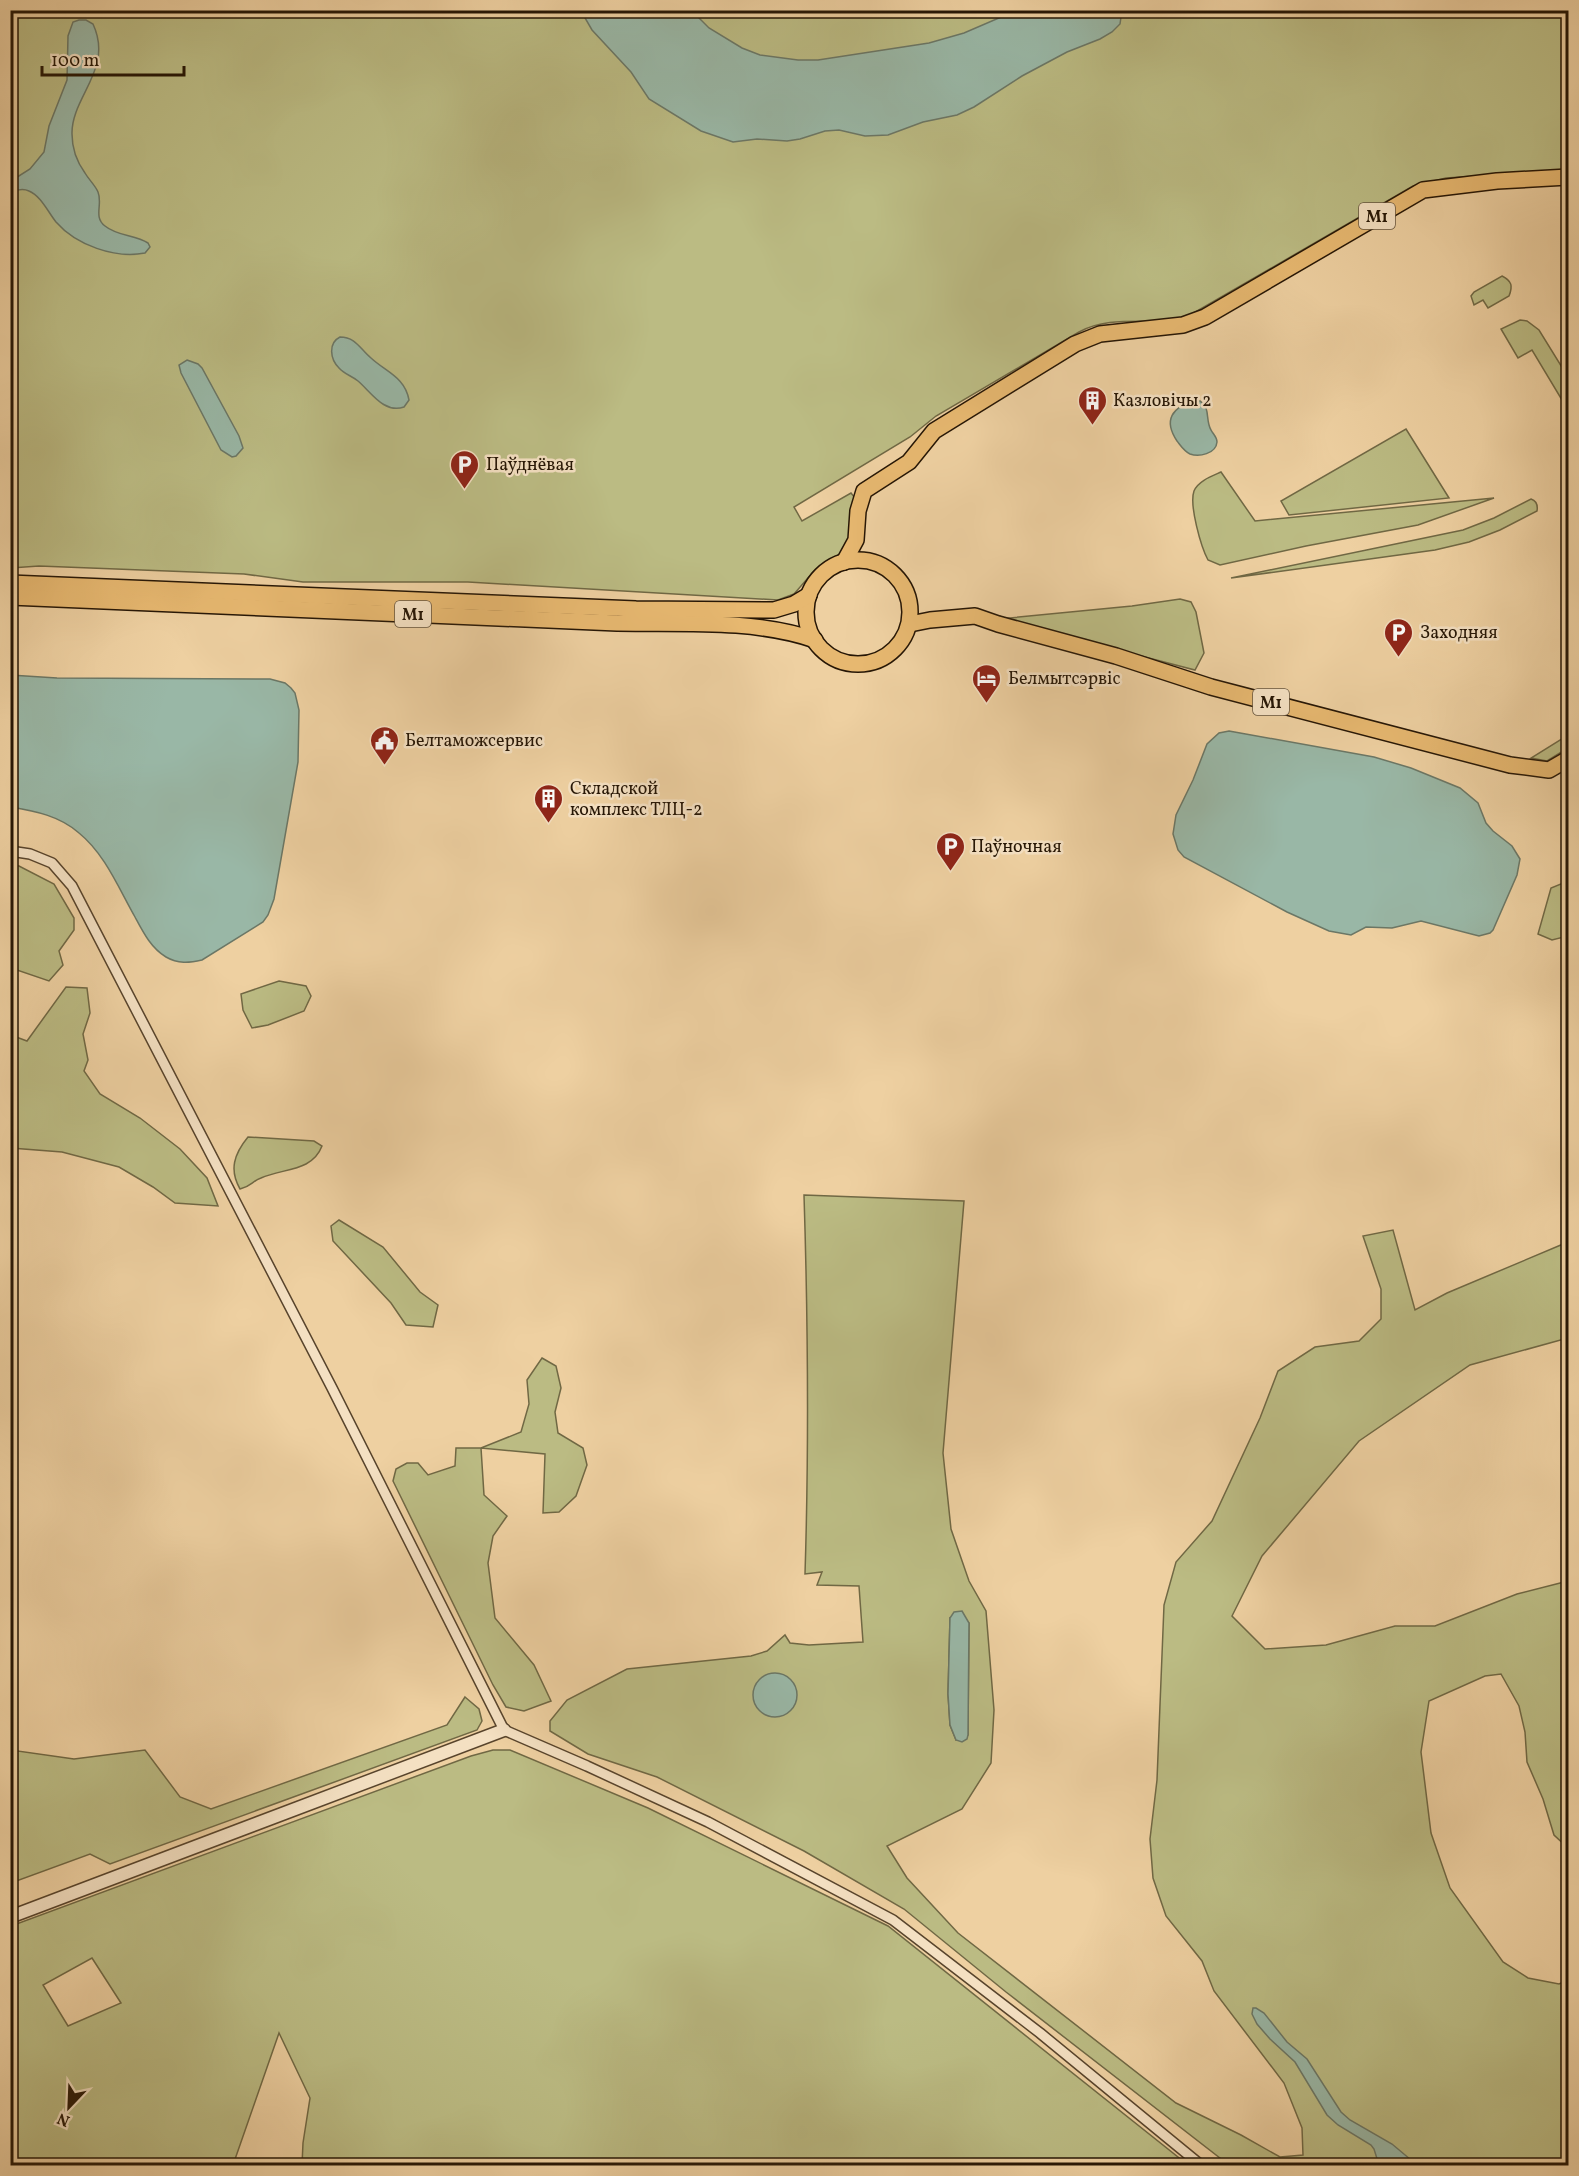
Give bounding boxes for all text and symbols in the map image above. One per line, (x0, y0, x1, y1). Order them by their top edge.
scale bar (42, 39, 184, 77)
text: 100 m (51, 49, 100, 74)
road number: М1 (1359, 203, 1395, 229)
building icon: Казловічы 2 (1076, 384, 1108, 426)
place label: Казловічы 2 (1113, 389, 1212, 414)
parking icon: Паўднёвая (449, 448, 481, 490)
place label: Паўднёвая (486, 453, 574, 478)
road number: М1 (395, 601, 431, 627)
parking icon: Заходняя (1383, 616, 1415, 658)
place label: Заходняя (1420, 621, 1498, 646)
hotel icon: Белмытсэрвіс (971, 662, 1003, 704)
place label: Белмытсэрвіс (1008, 667, 1121, 692)
road number: М1 (1253, 689, 1289, 715)
public building icon: Белтаможсервис (368, 724, 400, 766)
place label: Белтаможсервис (405, 729, 543, 754)
place label: Складской комплекс ТЛЦ-2 (570, 777, 703, 823)
building icon: Складской комплекс ТЛЦ-2 (533, 782, 565, 824)
parking icon: Паўночная (934, 830, 966, 872)
place label: Паўночная (971, 835, 1062, 860)
north arrow (39, 2077, 99, 2137)
text: N (54, 2106, 74, 2131)

